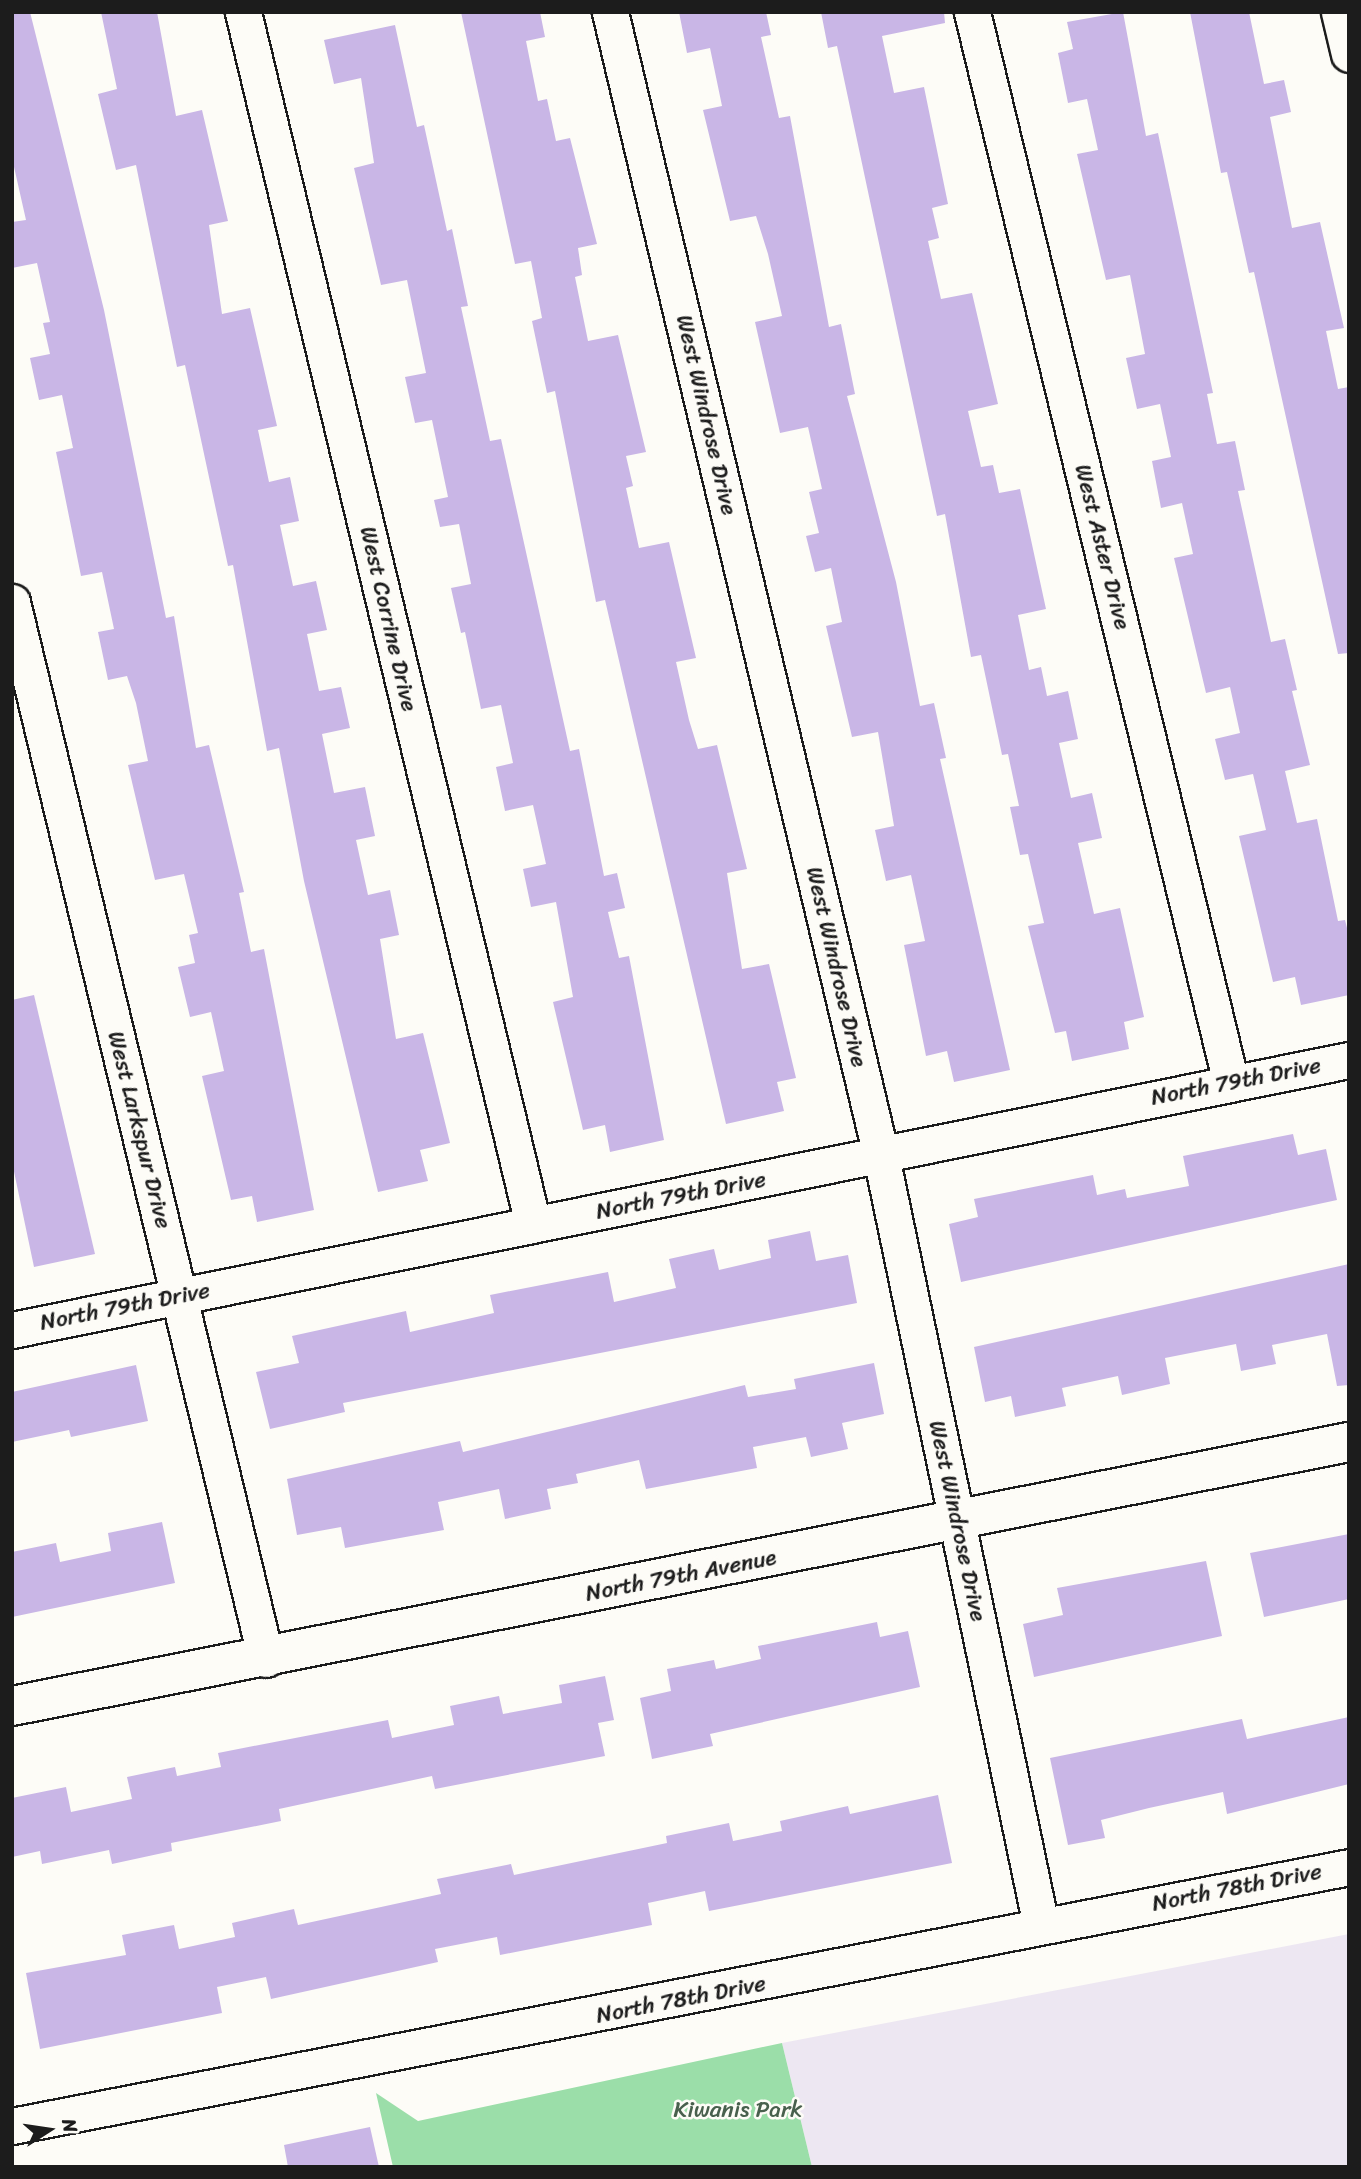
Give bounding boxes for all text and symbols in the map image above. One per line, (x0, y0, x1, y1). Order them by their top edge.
street label: West Windrose Drive (669, 312, 743, 518)
street label: West Aster Drive (1068, 461, 1136, 633)
street label: West Corrine Drive (353, 524, 423, 714)
street label: West Windrose Drive (799, 864, 873, 1070)
street label: West Larkspur Drive (101, 1029, 177, 1231)
street label: North 79th Drive (1149, 1052, 1323, 1112)
street label: North 79th Drive (594, 1166, 768, 1226)
street label: North 79th Drive (38, 1277, 212, 1337)
street label: West Windrose Drive (922, 1418, 992, 1624)
street label: North 79th Avenue (583, 1544, 779, 1608)
street label: North 78th Drive (1150, 1858, 1324, 1918)
street label: North 78th Drive (594, 1970, 768, 2030)
north arrow (14, 2095, 84, 2165)
park label: Kiwanis Park (673, 2096, 803, 2124)
text: N (53, 2116, 88, 2135)

